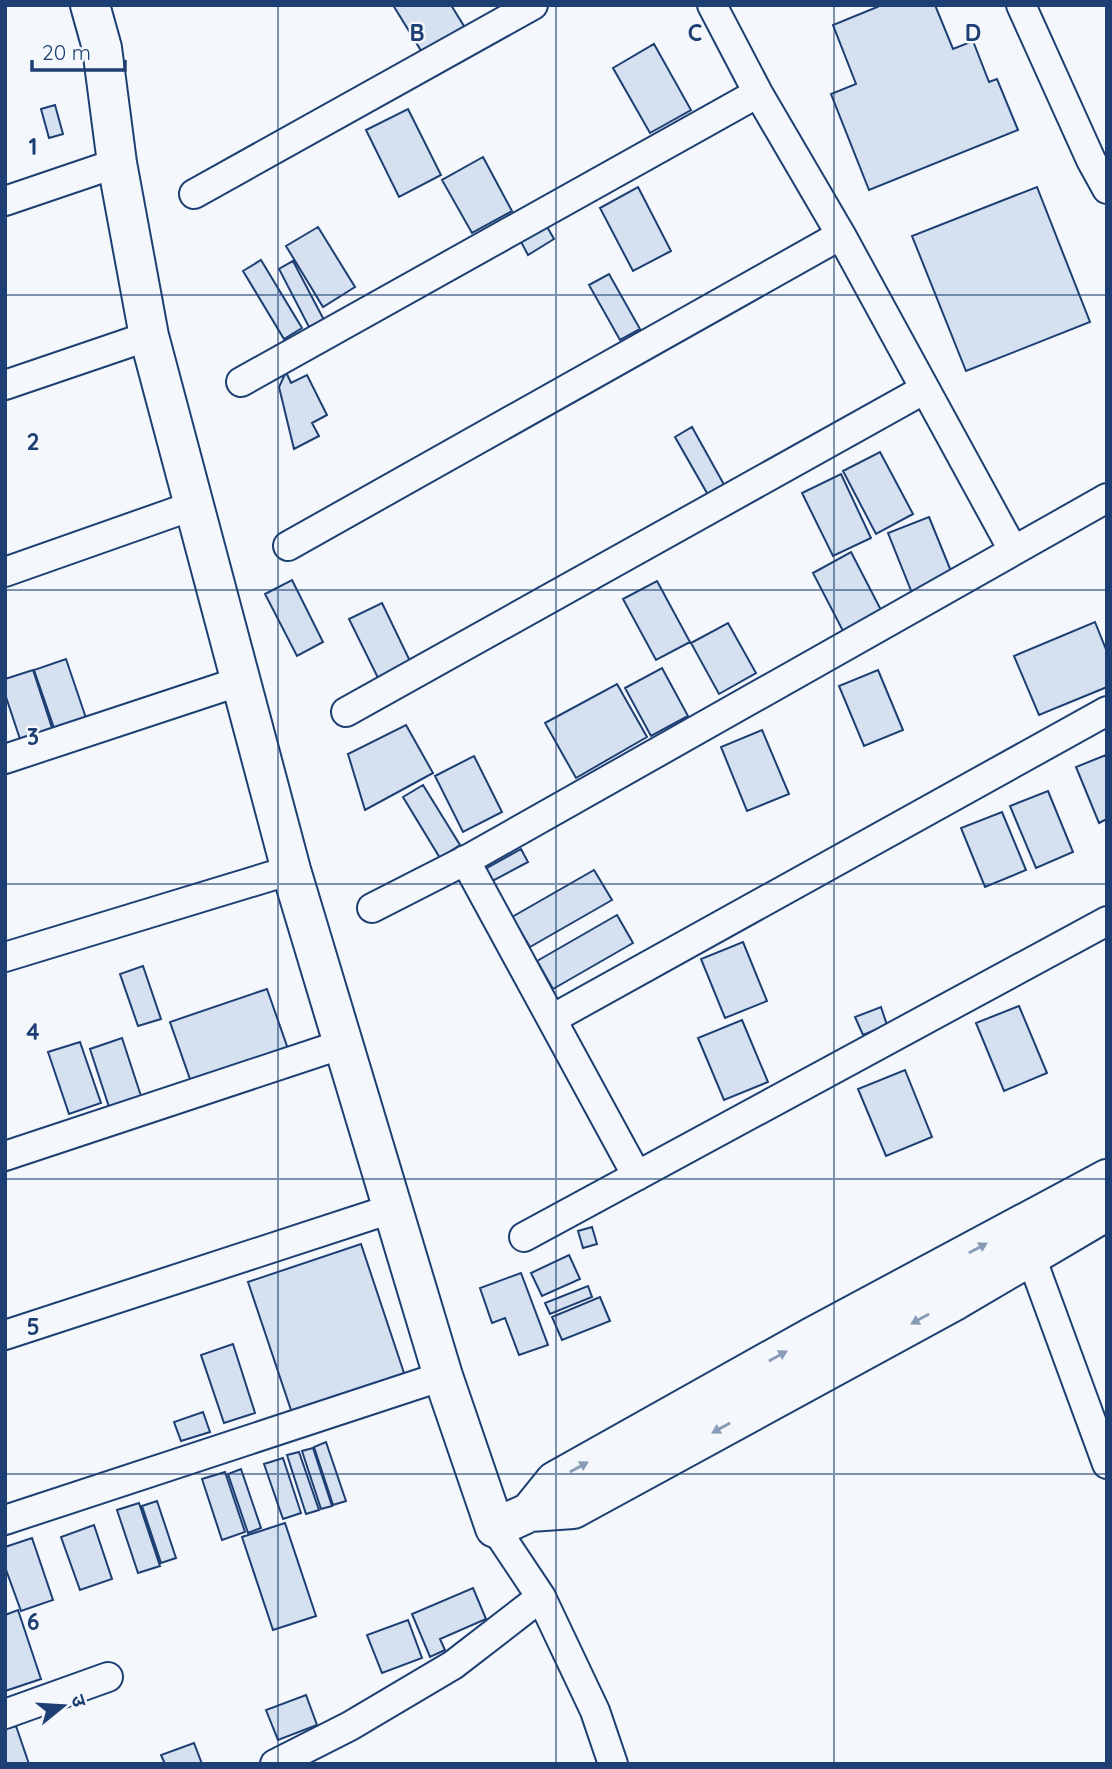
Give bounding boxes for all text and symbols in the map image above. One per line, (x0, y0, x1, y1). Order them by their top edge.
text: B (409, 18, 425, 47)
text: C (688, 18, 702, 47)
text: D (965, 18, 981, 47)
scale bar (32, 28, 124, 72)
text: 20 m (42, 39, 91, 65)
text: 1 (29, 132, 37, 161)
text: 2 (26, 427, 40, 456)
text: 3 (27, 722, 39, 751)
text: 4 (26, 1017, 40, 1046)
one-way arrow (968, 1242, 988, 1254)
text: 5 (26, 1312, 40, 1341)
one-way arrow (911, 1313, 930, 1325)
one-way arrow (768, 1350, 787, 1362)
one-way arrow (711, 1423, 731, 1434)
one-way arrow (570, 1461, 589, 1473)
text: 6 (27, 1607, 39, 1636)
north arrow (28, 1671, 98, 1741)
text: उ (66, 1692, 93, 1711)

